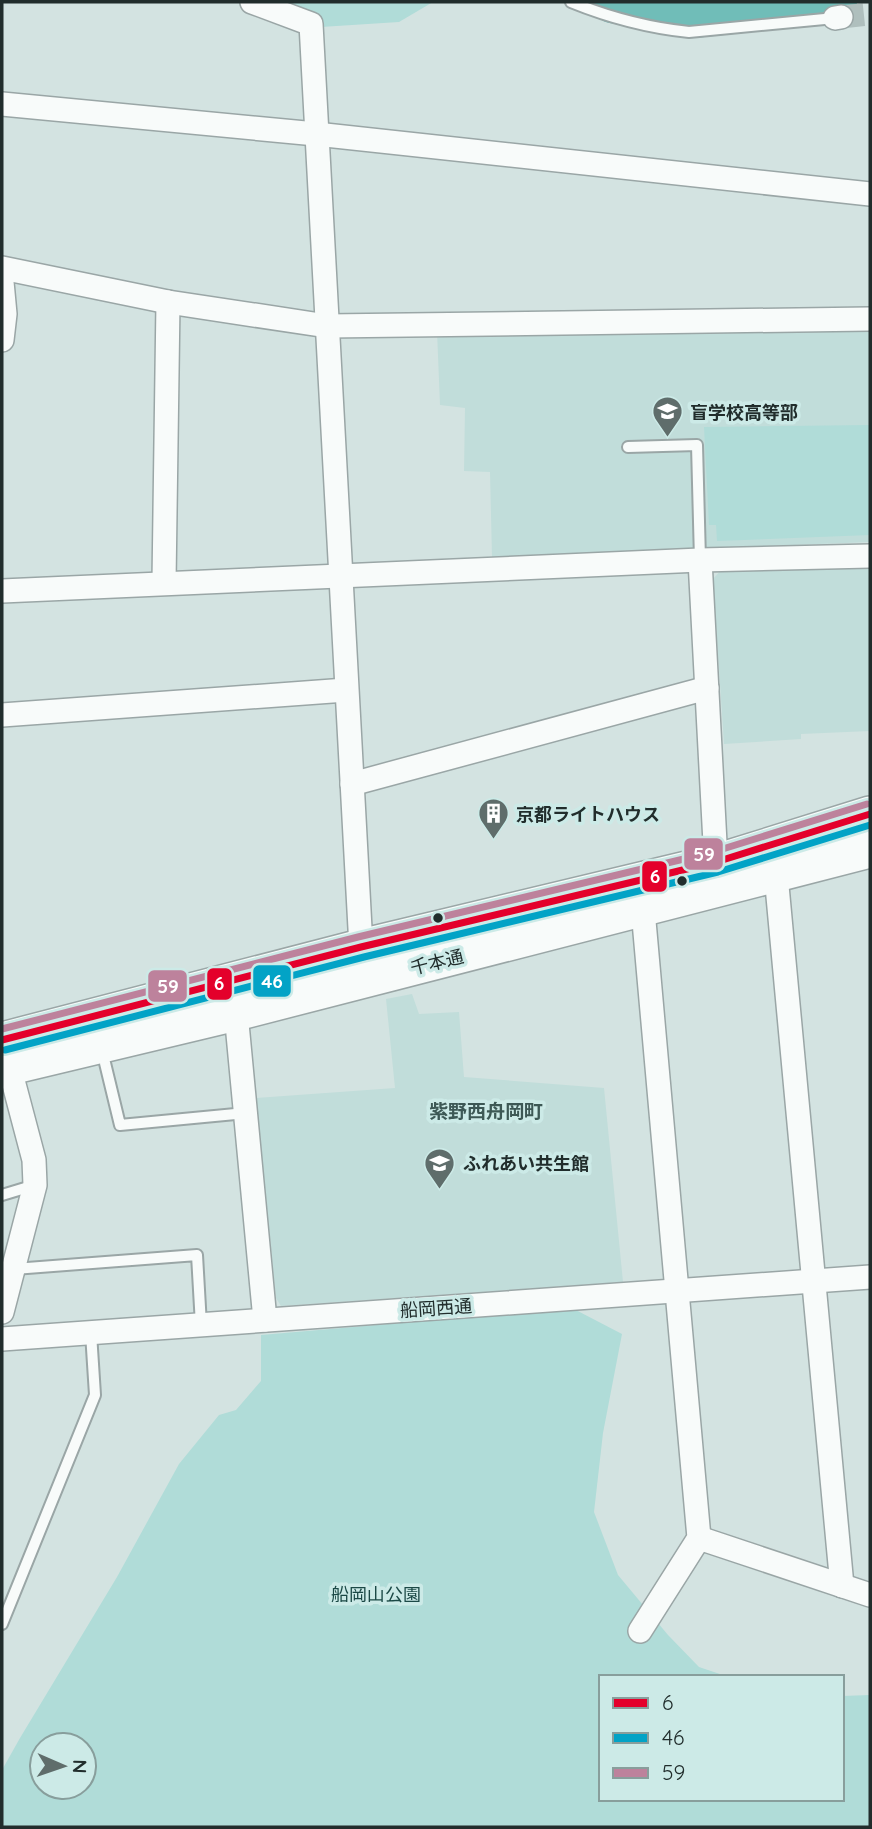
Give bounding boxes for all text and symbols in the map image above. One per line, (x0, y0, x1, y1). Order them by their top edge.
school or university icon: 盲学校高等部 (650, 395, 684, 439)
place label: 盲学校高等部 (690, 401, 798, 424)
building icon: 京都ライトハウス (476, 797, 510, 841)
place label: 京都ライトハウス (516, 803, 660, 826)
line badge: 59 (683, 837, 724, 871)
text: 59 (693, 842, 715, 866)
line badge: 6 (641, 860, 668, 893)
text: 6 (650, 864, 660, 888)
unlabelled marker (675, 874, 689, 888)
unlabelled marker (431, 911, 445, 925)
street label: 千本通 (408, 944, 466, 980)
line badge: 46 (252, 964, 292, 998)
line badge: 6 (206, 967, 233, 1001)
line badge: 59 (147, 969, 188, 1003)
text: 46 (261, 969, 283, 993)
text: 6 (214, 971, 224, 995)
text: 59 (157, 974, 179, 998)
district label: 紫野西舟岡町 (429, 1099, 543, 1123)
school or university icon: ふれあい共生館 (423, 1146, 457, 1190)
place label: ふれあい共生館 (463, 1152, 589, 1175)
street label: 船岡西通 (399, 1294, 473, 1322)
park label: 船岡山公園 (331, 1583, 421, 1606)
legend (599, 1675, 844, 1801)
text: 6 (662, 1689, 673, 1715)
text: 46 (662, 1724, 684, 1750)
north arrow (28, 1731, 98, 1801)
text: N (68, 1759, 92, 1774)
text: 59 (662, 1759, 685, 1785)

